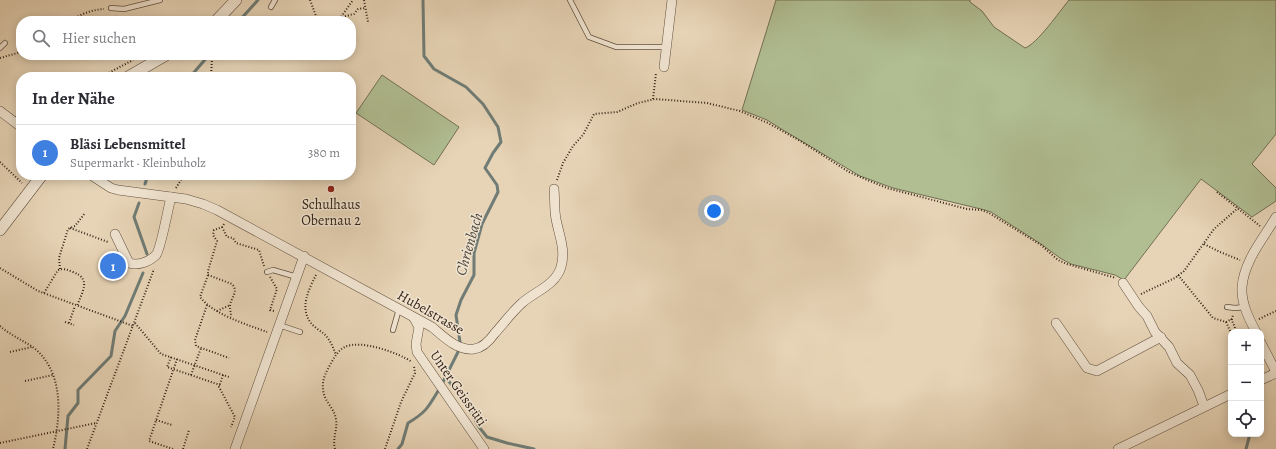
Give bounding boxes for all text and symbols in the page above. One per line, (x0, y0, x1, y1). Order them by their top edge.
search box (16, 16, 356, 60)
icon: search (30, 27, 52, 49)
text: Hier suchen (62, 28, 136, 48)
text: In der Nähe (32, 87, 115, 110)
text: Bläsi Lebensmittel (70, 134, 185, 154)
text: 1 (43, 144, 47, 161)
text: 380 m (308, 144, 340, 161)
text: Supermarkt · Kleinbuholz (70, 154, 206, 171)
marker: Schulhaus Obernau 2 (326, 184, 336, 194)
place label: Schulhaus Obernau 2 (301, 195, 361, 230)
your location (704, 201, 724, 221)
water label: Chrienbach (450, 210, 488, 278)
pin: 1 (100, 251, 126, 281)
street label: Hubelstrasse (394, 286, 468, 339)
map controls (1228, 329, 1264, 437)
button: + (1228, 329, 1264, 365)
street label: Unter Geissrüti (426, 347, 492, 430)
button: − (1228, 365, 1264, 401)
button: locate (1228, 401, 1264, 437)

